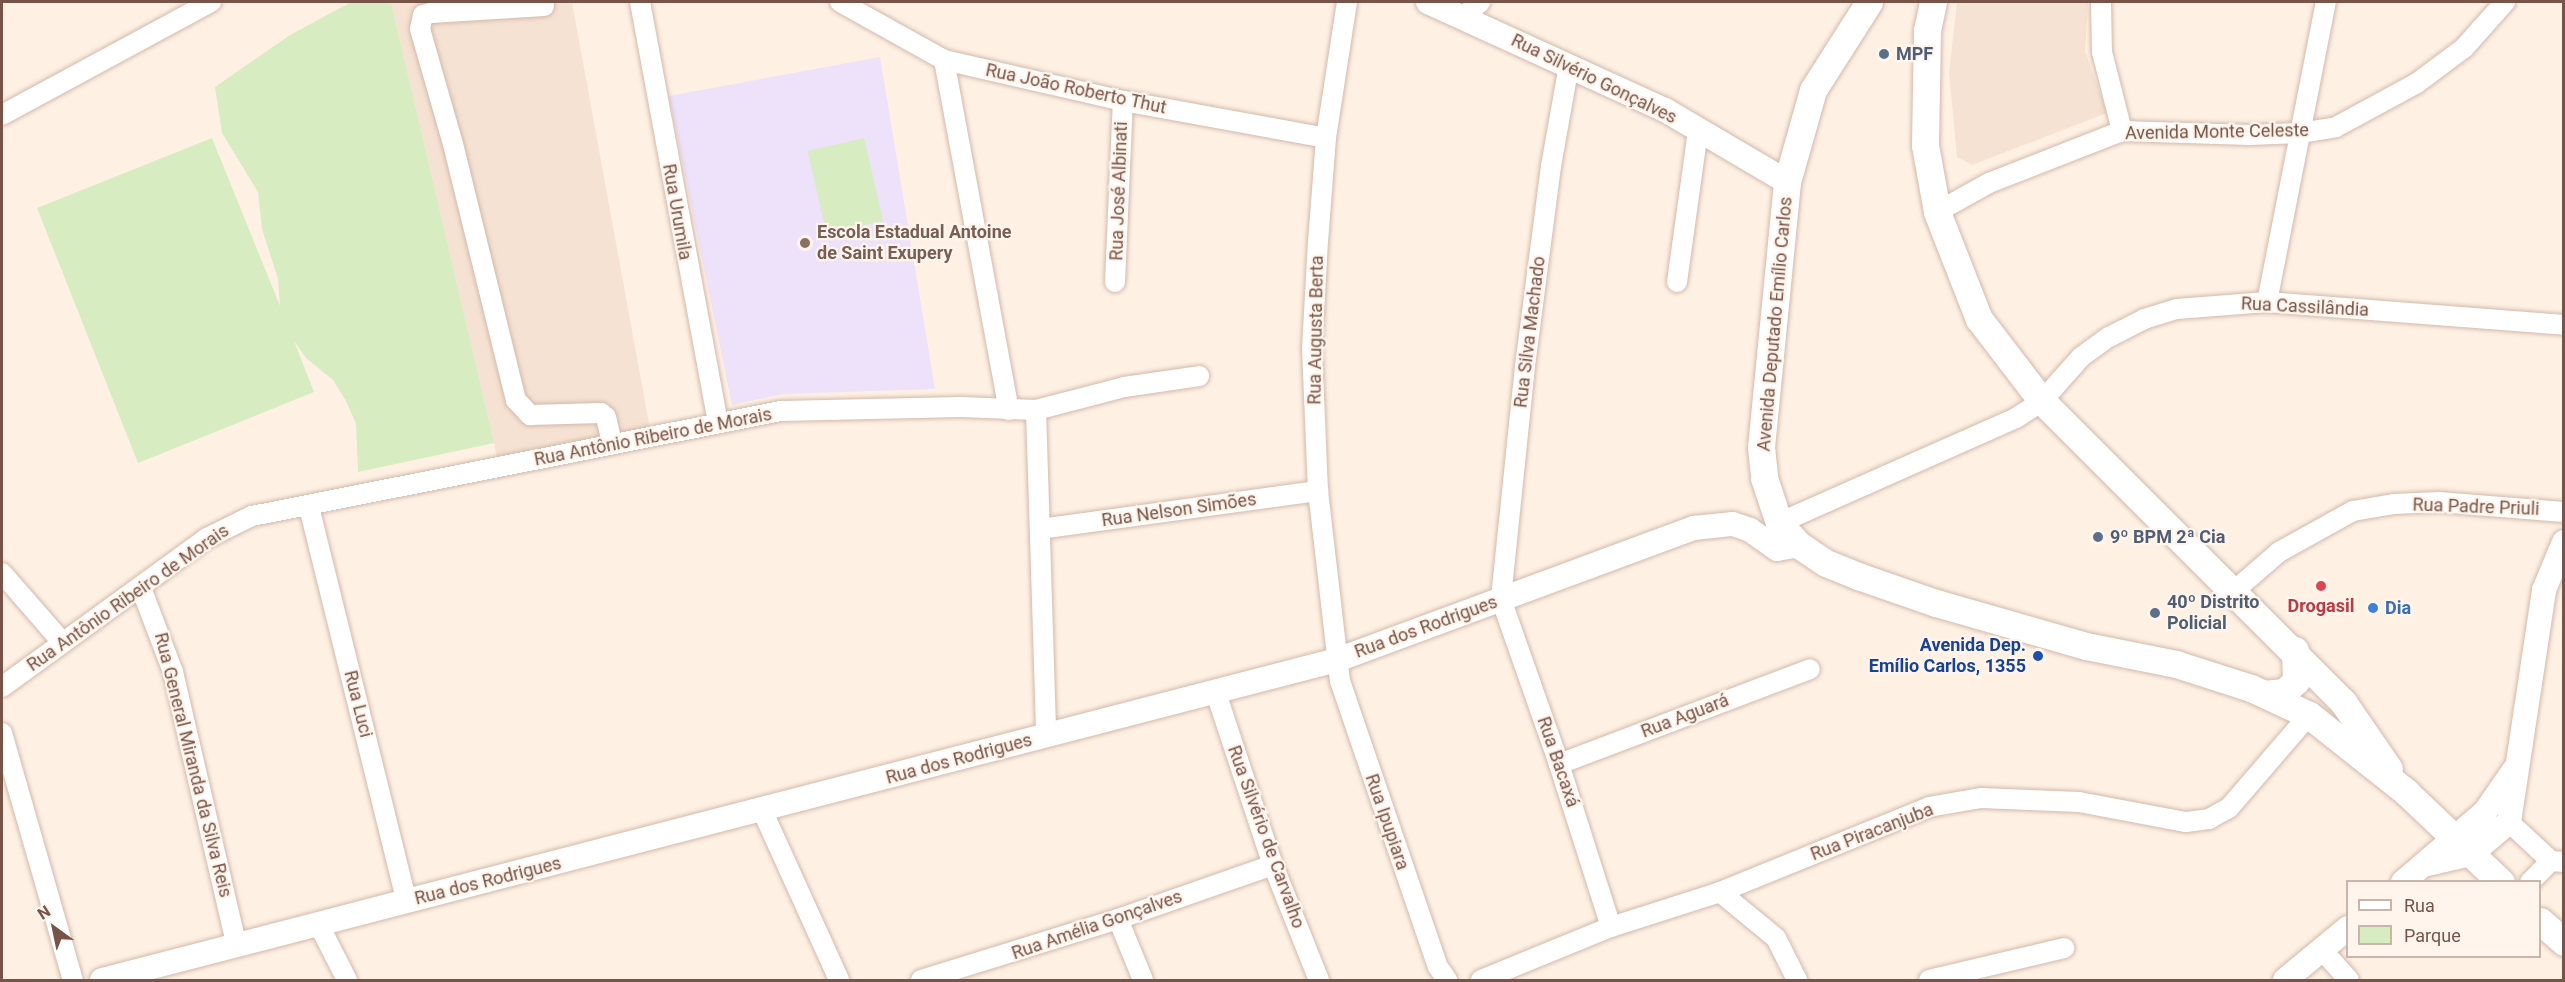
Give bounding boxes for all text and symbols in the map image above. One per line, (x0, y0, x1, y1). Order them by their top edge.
street label: Rua Silvério Gonçalves (1508, 29, 1680, 129)
place label: MPF (1896, 43, 1933, 65)
marker: MPF (1877, 47, 1891, 61)
street label: Rua João Roberto Thut (984, 59, 1168, 119)
street label: Avenida Monte Celeste (2125, 120, 2309, 144)
street label: Rua José Albinati (1106, 121, 1132, 261)
street label: Rua Urumila (658, 162, 696, 262)
street label: Avenida Deputado Emílio Carlos (1753, 196, 1797, 452)
place label: Escola Estadual Antoine de Saint Exupery (817, 222, 1011, 264)
marker: Escola Estadual Antoine de Saint Exupery (798, 236, 812, 250)
street label: Rua Augusta Berta (1304, 255, 1328, 405)
street label: Rua Silva Machado (1510, 255, 1550, 409)
street label: Rua Cassilândia (2240, 293, 2370, 321)
street label: Rua Antônio Ribeiro de Morais (532, 403, 774, 471)
street label: Rua Nelson Simões (1100, 488, 1258, 532)
street label: Rua Padre Priuli (2412, 494, 2540, 520)
street label: Rua Antônio Ribeiro de Morais (23, 520, 233, 676)
place label: 9º BPM 2ª Cia (2110, 526, 2225, 548)
marker: 9º BPM 2ª Cia (2091, 530, 2105, 544)
marker: Drogasil (2314, 579, 2328, 593)
street label: Rua dos Rodrigues (1352, 591, 1500, 663)
place label: 40º Distrito Policial (2167, 592, 2260, 634)
place label: Drogasil (2288, 595, 2354, 617)
place label: Dia (2385, 597, 2411, 619)
marker: Dia (2366, 601, 2380, 615)
marker: 40º Distrito Policial (2148, 606, 2162, 620)
street label: Rua General Miranda da Silva Reis (150, 630, 236, 900)
place label: Avenida Dep. Emílio Carlos, 1355 (1869, 635, 2026, 678)
marker: Avenida Dep. Emílio Carlos, 1355 (2031, 649, 2045, 663)
street label: Rua Luci (339, 668, 377, 740)
street label: Rua Aguará (1638, 689, 1732, 743)
street label: Rua Bacaxá (1532, 714, 1584, 810)
street label: Rua dos Rodrigues (884, 729, 1034, 789)
street label: Rua Silvério de Carvalho (1223, 743, 1309, 931)
street label: Rua Ipupiara (1361, 771, 1413, 873)
street label: Rua Piracanjuba (1808, 799, 1936, 865)
street label: Rua dos Rodrigues (412, 852, 564, 910)
legend (2346, 880, 2541, 958)
street label: Rua Amélia Gonçalves (1009, 886, 1185, 964)
text: Rua (2404, 895, 2435, 916)
north arrow (24, 898, 84, 958)
text: N (34, 901, 54, 924)
text: Parque (2404, 925, 2461, 946)

